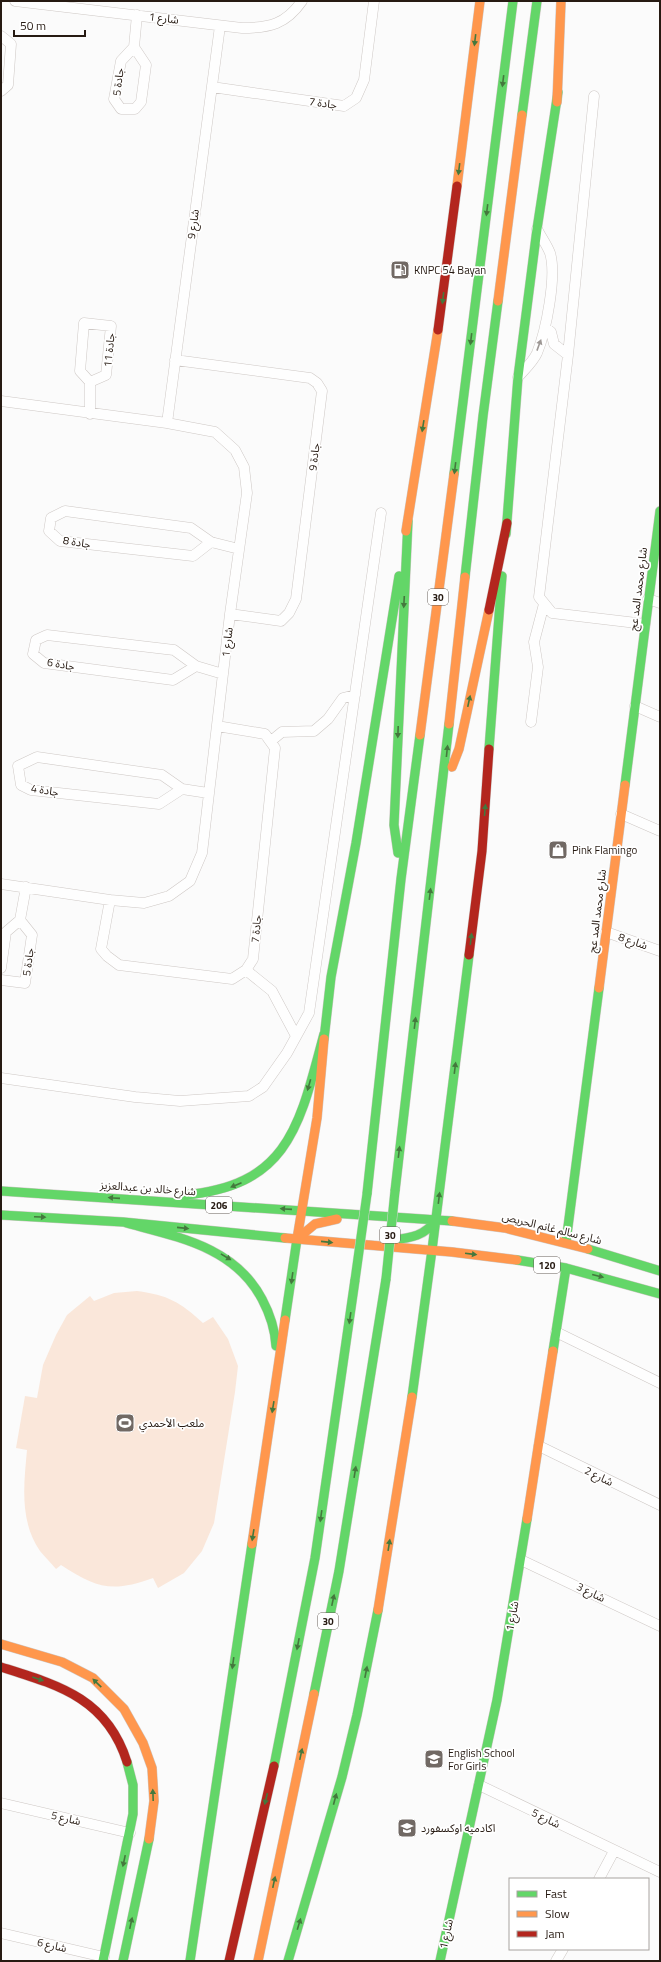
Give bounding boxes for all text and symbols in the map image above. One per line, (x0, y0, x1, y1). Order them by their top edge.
street label: شارع 1 (148, 8, 180, 28)
scale bar (14, 12, 85, 38)
text: 50 m (20, 16, 46, 35)
one-way arrow (472, 34, 478, 46)
street label: جادة 5 (108, 67, 128, 97)
one-way arrow (500, 75, 506, 87)
street label: جادة 7 (308, 93, 338, 113)
one-way arrow (455, 163, 462, 175)
one-way arrow (484, 204, 490, 216)
street label: شارع 9 (183, 208, 203, 240)
fuel station icon: KNPC 54 Bayan (389, 259, 411, 281)
place label: KNPC 54 Bayan (414, 262, 486, 278)
one-way arrow (440, 292, 446, 304)
street label: جادة 11 (99, 332, 119, 368)
one-way arrow (468, 333, 474, 346)
one-way arrow (537, 339, 543, 351)
one-way arrow (420, 420, 426, 432)
street label: جادة 9 (304, 442, 324, 472)
one-way arrow (452, 462, 458, 474)
street label: جادة 8 (62, 532, 93, 552)
street label: شارع محمد المد عج (625, 546, 651, 632)
road number: 30 (428, 589, 448, 605)
one-way arrow (401, 596, 407, 609)
street label: شارع 1 (217, 626, 237, 658)
street label: جادة 6 (46, 654, 77, 674)
one-way arrow (467, 695, 473, 708)
one-way arrow (395, 726, 401, 739)
one-way arrow (444, 745, 450, 757)
street label: جادة 4 (30, 780, 61, 800)
one-way arrow (482, 804, 489, 816)
shop icon: Pink Flamingo (547, 839, 569, 861)
place label: Pink Flamingo (572, 842, 638, 858)
street label: شارع محمد المد عج (584, 868, 610, 954)
one-way arrow (427, 888, 433, 900)
street label: جادة 7 (247, 914, 265, 944)
street label: شارع 8 (616, 929, 650, 954)
one-way arrow (468, 933, 474, 946)
street label: جادة 5 (18, 947, 38, 977)
one-way arrow (412, 1017, 418, 1029)
one-way arrow (452, 1062, 458, 1075)
one-way arrow (306, 1079, 312, 1091)
one-way arrow (396, 1146, 403, 1159)
street label: شارع خالد بن عبدالعزيز (98, 1177, 197, 1199)
one-way arrow (230, 1182, 241, 1188)
one-way arrow (436, 1191, 442, 1204)
one-way arrow (108, 1195, 120, 1202)
road number: 206 (206, 1197, 232, 1213)
one-way arrow (280, 1206, 292, 1213)
street label: شارع سالم غانم الحريص (500, 1208, 604, 1249)
one-way arrow (34, 1214, 46, 1221)
one-way arrow (177, 1225, 190, 1232)
road number: 30 (380, 1227, 400, 1243)
one-way arrow (321, 1239, 333, 1246)
one-way arrow (464, 1251, 477, 1257)
one-way arrow (220, 1254, 232, 1261)
road number: 120 (534, 1257, 560, 1273)
one-way arrow (289, 1272, 295, 1284)
one-way arrow (592, 1274, 605, 1280)
one-way arrow (347, 1312, 353, 1325)
one-way arrow (270, 1400, 276, 1413)
sports icon: ملعب الأحمدي (114, 1412, 136, 1434)
place label: ملعب الأحمدي (139, 1415, 205, 1433)
street label: شارع 2 (582, 1462, 616, 1490)
one-way arrow (352, 1465, 358, 1478)
one-way arrow (318, 1510, 324, 1522)
one-way arrow (250, 1529, 256, 1541)
one-way arrow (386, 1539, 392, 1551)
street label: شارع 3 (574, 1578, 608, 1606)
one-way arrow (330, 1594, 336, 1606)
street label: شارع 1 (502, 1599, 523, 1632)
road number: 30 (318, 1613, 338, 1629)
one-way arrow (295, 1638, 301, 1650)
one-way arrow (230, 1657, 236, 1670)
one-way arrow (363, 1666, 369, 1679)
one-way arrow (32, 1677, 44, 1683)
one-way arrow (92, 1678, 102, 1688)
place label: English School For Girls (448, 1745, 515, 1774)
one-way arrow (298, 1748, 304, 1761)
school or university icon: English School For Girls (423, 1748, 445, 1770)
one-way arrow (150, 1789, 157, 1801)
one-way arrow (263, 1793, 269, 1805)
one-way arrow (332, 1793, 338, 1805)
street label: شارع 5 (529, 1804, 563, 1832)
street label: شارع 5 (50, 1807, 83, 1829)
school or university icon: اكادميه اوكسفورد (396, 1817, 418, 1839)
place label: اكادميه اوكسفورد (421, 1820, 495, 1836)
one-way arrow (121, 1855, 127, 1867)
one-way arrow (272, 1876, 278, 1888)
legend (509, 1878, 649, 1950)
text: Fast (545, 1884, 568, 1903)
text: Slow (545, 1904, 570, 1923)
one-way arrow (129, 1917, 135, 1929)
one-way arrow (296, 1917, 302, 1929)
street label: شارع 1 (435, 1917, 457, 1950)
text: Jam (545, 1924, 565, 1943)
street label: شارع 6 (36, 1934, 69, 1956)

